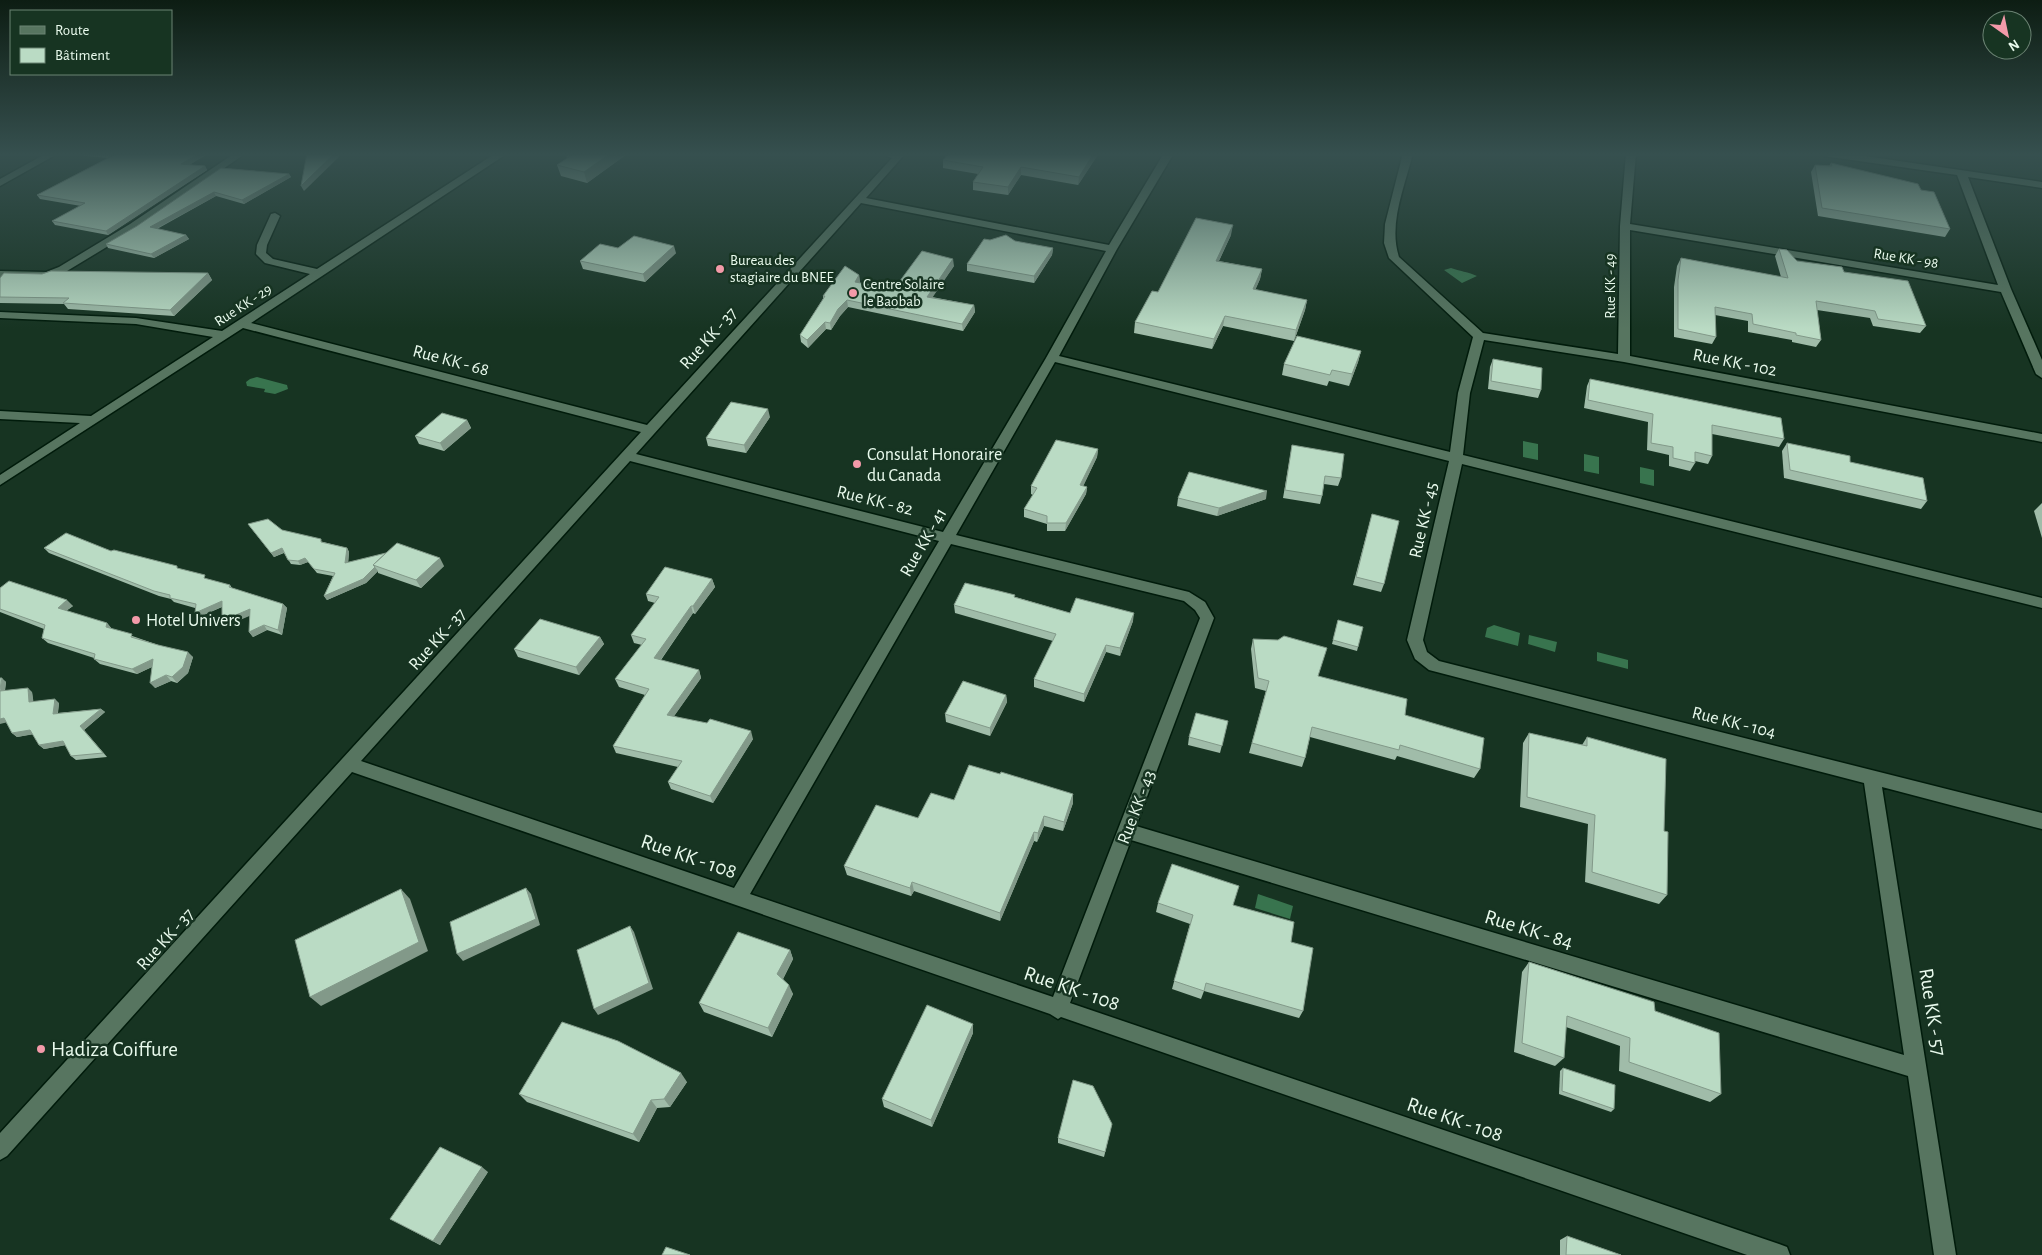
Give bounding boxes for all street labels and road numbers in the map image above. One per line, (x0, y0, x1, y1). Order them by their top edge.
street label: Rue KK - 98 (1873, 246, 1939, 271)
street label: Rue KK - 49 (1603, 253, 1618, 319)
street label: Rue KK - 29 (212, 281, 275, 329)
street label: Rue KK - 37 (677, 304, 741, 373)
street label: Rue KK - 68 (411, 342, 491, 380)
street label: Rue KK - 102 (1691, 346, 1778, 380)
street label: Rue KK - 45 (1406, 480, 1441, 560)
street label: Rue KK - 82 (835, 483, 915, 519)
street label: Rue KK - 41 (897, 505, 951, 580)
street label: Rue KK - 37 (406, 605, 470, 674)
street label: Rue KK - 104 (1690, 704, 1778, 742)
street label: Rue KK - 43 (1115, 768, 1159, 847)
street label: Rue KK - 108 (638, 830, 739, 883)
street label: Rue KK - 37 (134, 905, 198, 974)
street label: Rue KK - 84 (1482, 906, 1576, 953)
street label: Rue KK - 108 (1021, 962, 1122, 1015)
street label: Rue KK - 57 (1915, 966, 1950, 1058)
street label: Rue KK - 108 (1404, 1093, 1505, 1146)

